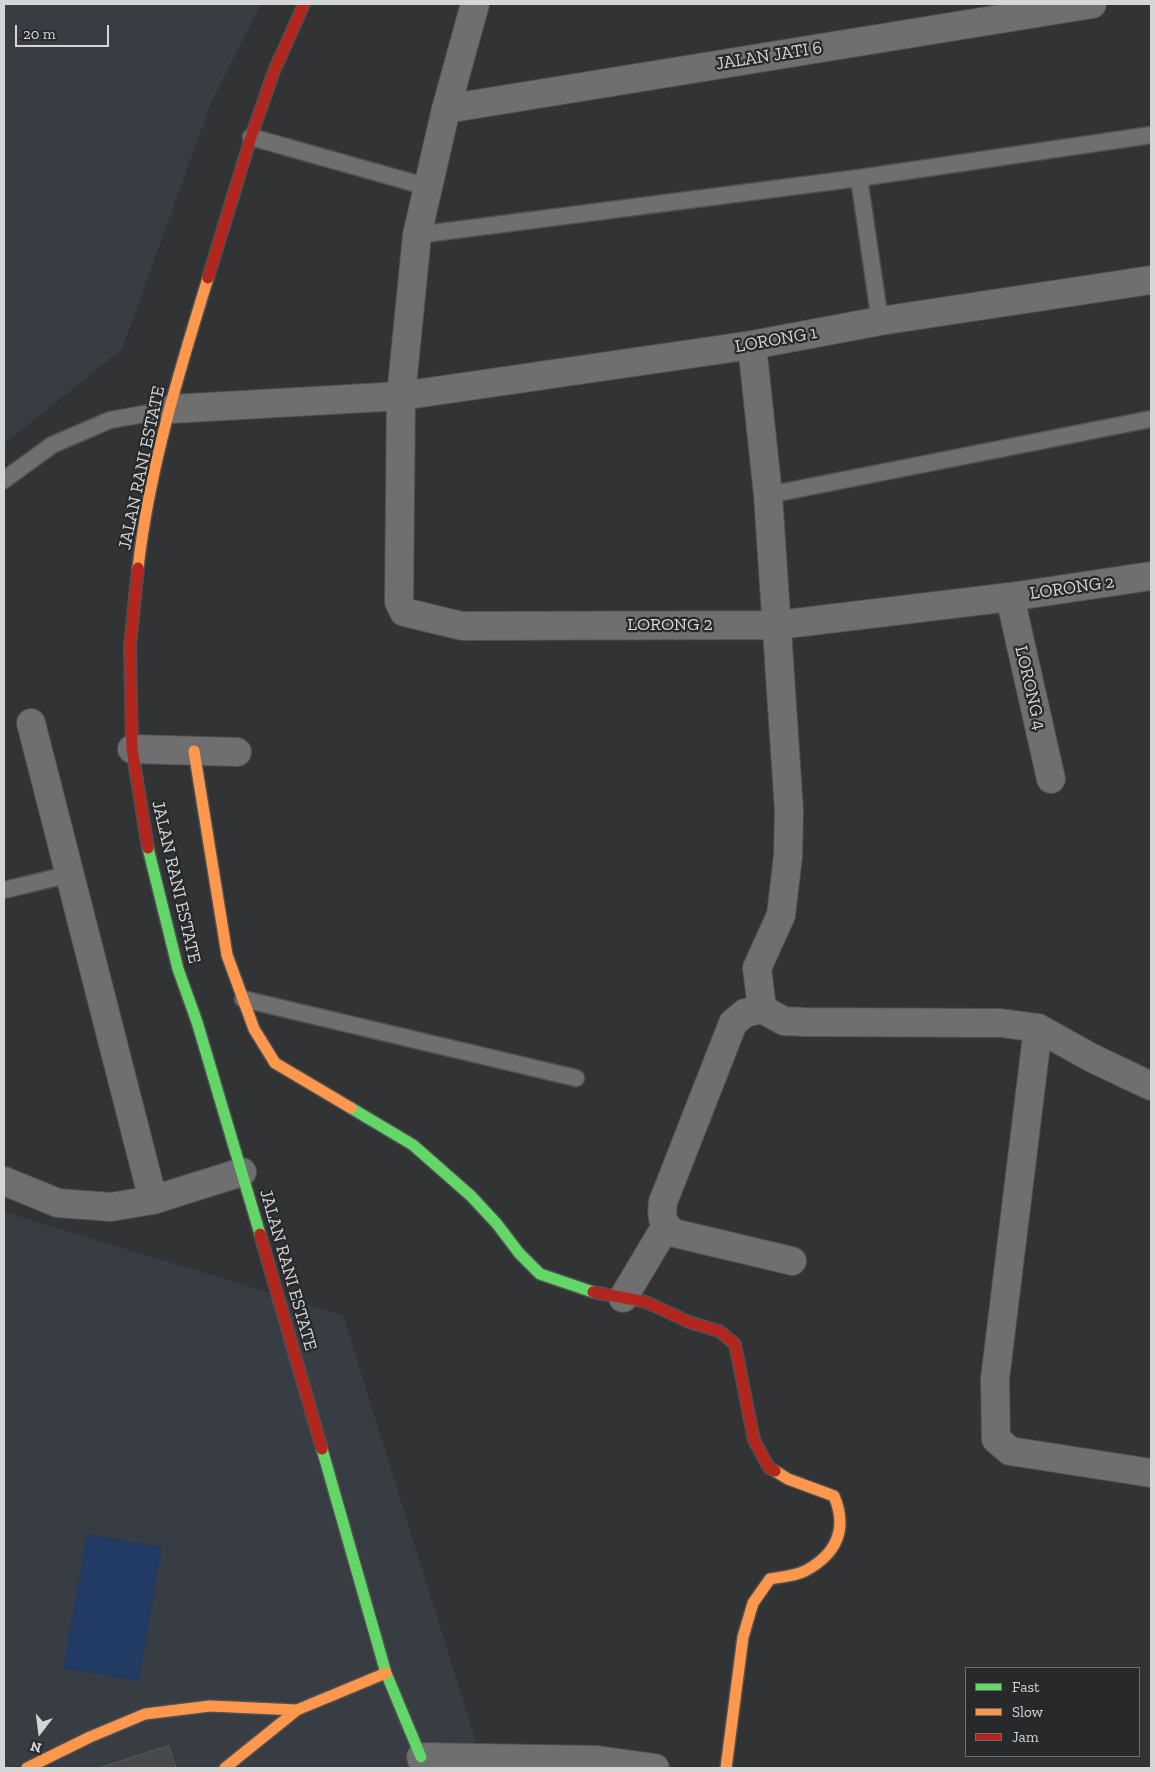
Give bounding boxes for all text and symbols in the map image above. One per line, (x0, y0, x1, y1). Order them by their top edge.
scale bar (18, 15, 111, 47)
text: 20 m (23, 25, 56, 43)
street label: JALAN JATI 6 (714, 37, 824, 75)
street label: LORONG 1 (733, 322, 819, 358)
street label: JALAN RANI ESTATE (114, 384, 170, 552)
street label: LORONG 2 (1028, 571, 1116, 605)
street label: LORONG 2 (627, 614, 713, 636)
street label: LORONG 4 (1010, 644, 1050, 732)
street label: JALAN RANI ESTATE (147, 798, 205, 966)
street label: JALAN RANI ESTATE (255, 1187, 321, 1353)
legend (965, 1667, 1140, 1757)
text: Fast (1012, 1678, 1040, 1696)
text: Slow (1012, 1703, 1043, 1721)
north arrow (15, 1707, 65, 1757)
text: Jam (1012, 1728, 1039, 1746)
text: N (29, 1737, 43, 1757)

